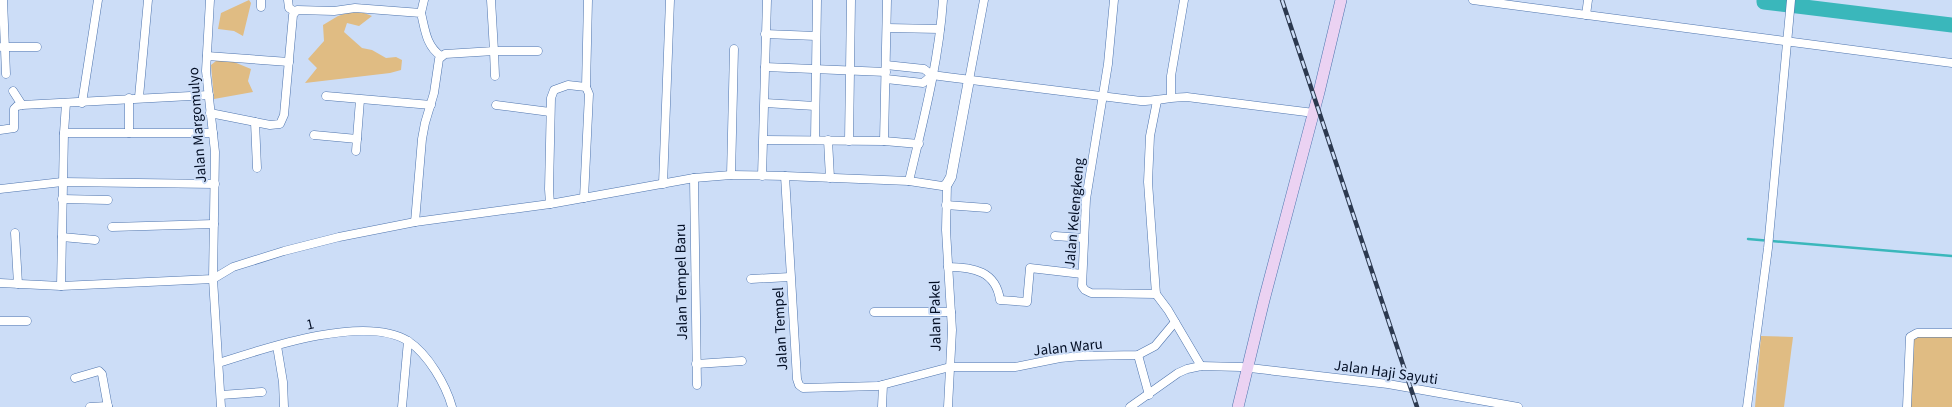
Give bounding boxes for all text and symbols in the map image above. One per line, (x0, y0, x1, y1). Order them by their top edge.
street label: Jalan Margomulyo (183, 66, 212, 183)
street label: Jalan Kelengkeng (1059, 157, 1090, 269)
street label: Jalan Tempel Baru (670, 224, 693, 340)
street label: Jalan Pakel (924, 280, 947, 352)
street label: Jalan Tempel (768, 286, 793, 371)
street label: 1 (304, 313, 316, 336)
street label: Jalan Waru (1032, 333, 1104, 362)
street label: Jalan Haji Sayuti (1333, 355, 1439, 390)

